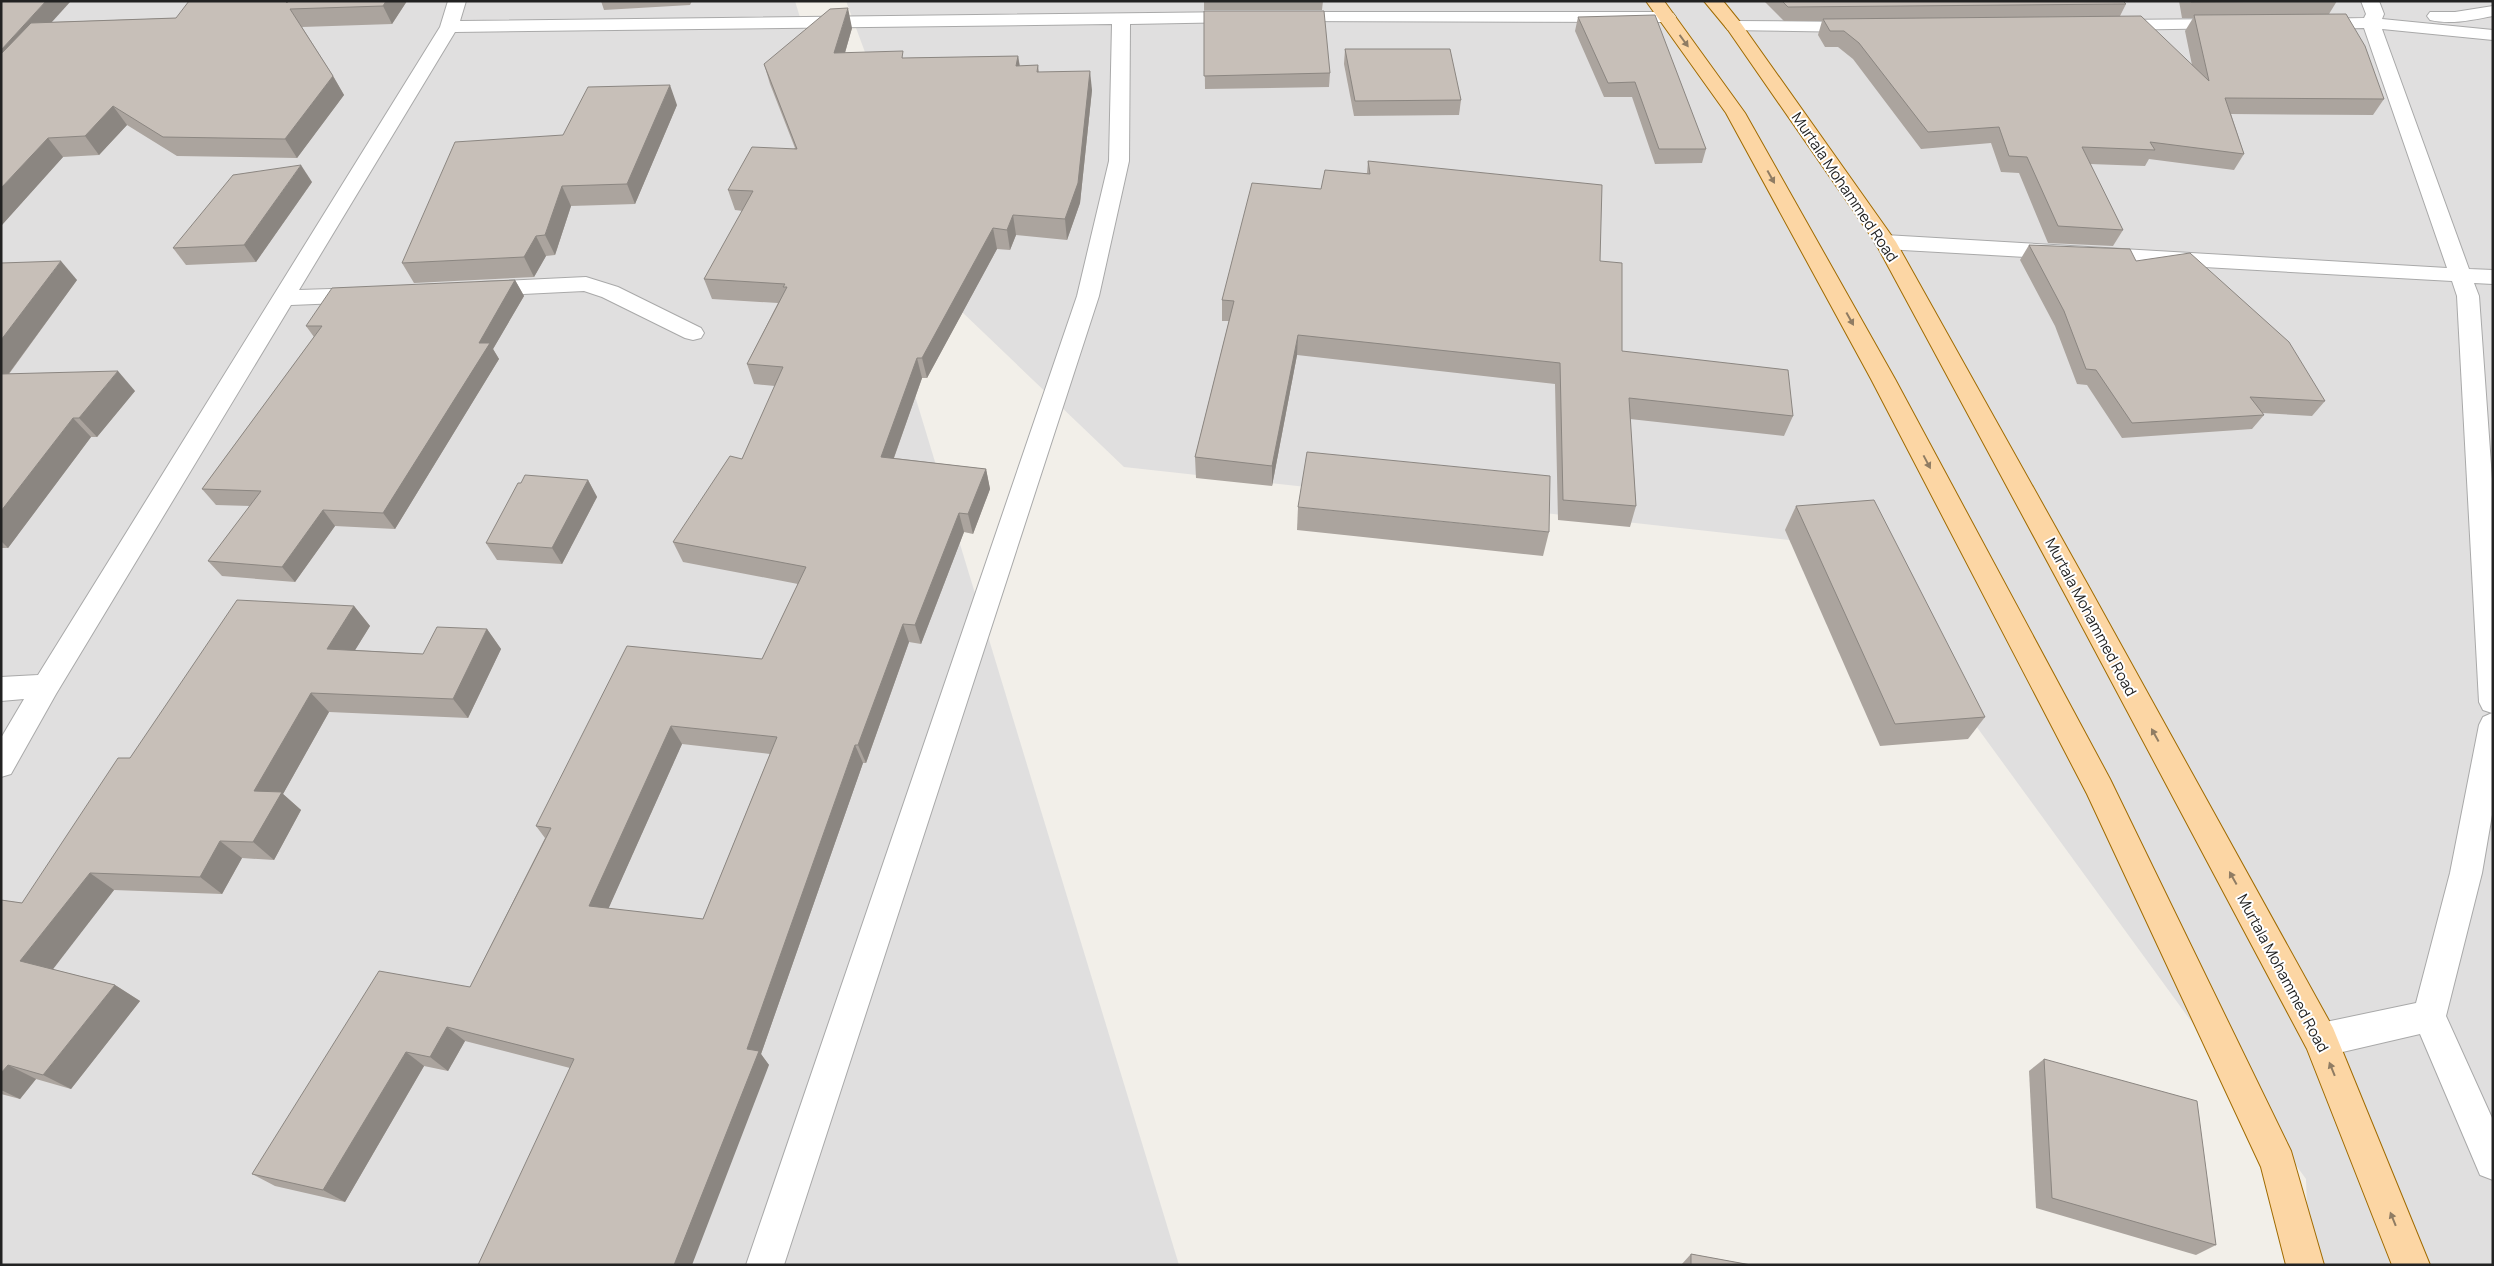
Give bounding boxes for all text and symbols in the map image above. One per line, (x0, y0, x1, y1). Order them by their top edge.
one-way arrow (1679, 34, 1689, 47)
street label: Murtala Mohammed Road (1787, 108, 1903, 266)
one-way arrow (1767, 170, 1776, 184)
one-way arrow (1846, 312, 1855, 326)
one-way arrow (1923, 455, 1931, 469)
street label: Murtala Mohammed Road (2040, 534, 2142, 700)
one-way arrow (2151, 728, 2159, 743)
one-way arrow (2228, 872, 2237, 885)
street label: Murtala Mohammed Road (2232, 890, 2334, 1056)
one-way arrow (2328, 1061, 2336, 1076)
one-way arrow (2388, 1212, 2396, 1227)

